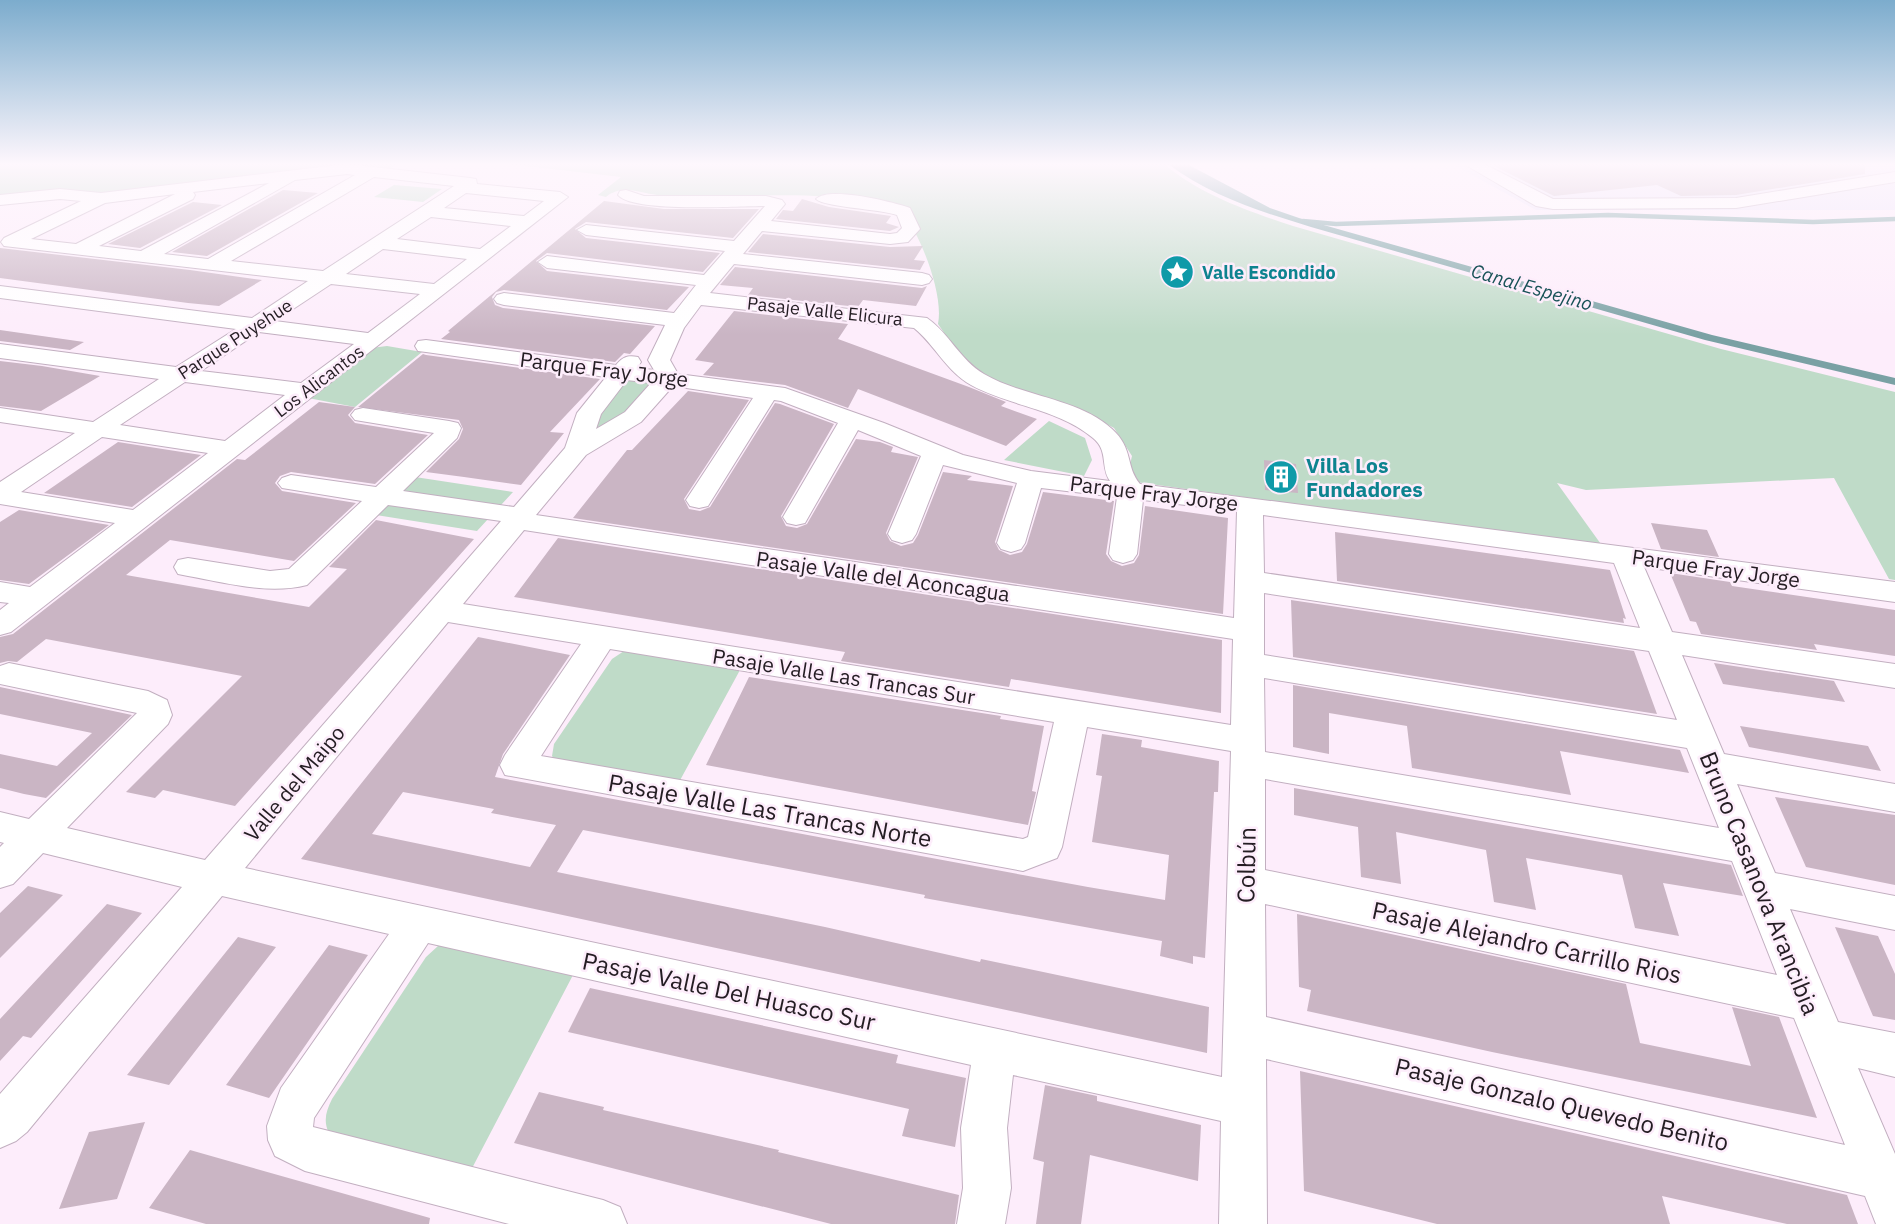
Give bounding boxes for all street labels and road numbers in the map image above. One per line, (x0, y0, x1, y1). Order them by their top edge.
street label: Pasaje Valle Elicura (746, 291, 904, 331)
street label: Parque Puyehue (173, 293, 297, 385)
street label: Los Alicantos (269, 340, 369, 422)
street label: Parque Fray Jorge (518, 345, 690, 393)
street label: Parque Fray Jorge (1068, 469, 1240, 517)
street label: Parque Fray Jorge (1630, 542, 1802, 594)
street label: Pasaje Valle del Aconcagua (754, 544, 1012, 608)
street label: Pasaje Valle Las Trancas Sur (711, 641, 978, 711)
street label: Valle del Maipo (237, 719, 351, 847)
street label: Bruno Casanova Arancibia (1692, 747, 1828, 1020)
street label: Pasaje Valle Las Trancas Norte (606, 766, 934, 854)
street label: Colbún (1229, 827, 1263, 903)
street label: Pasaje Alejandro Carrillo Rios (1369, 894, 1685, 990)
street label: Pasaje Valle Del Huasco Sur (579, 944, 879, 1038)
street label: Pasaje Gonzalo Quevedo Benito (1392, 1050, 1732, 1158)

